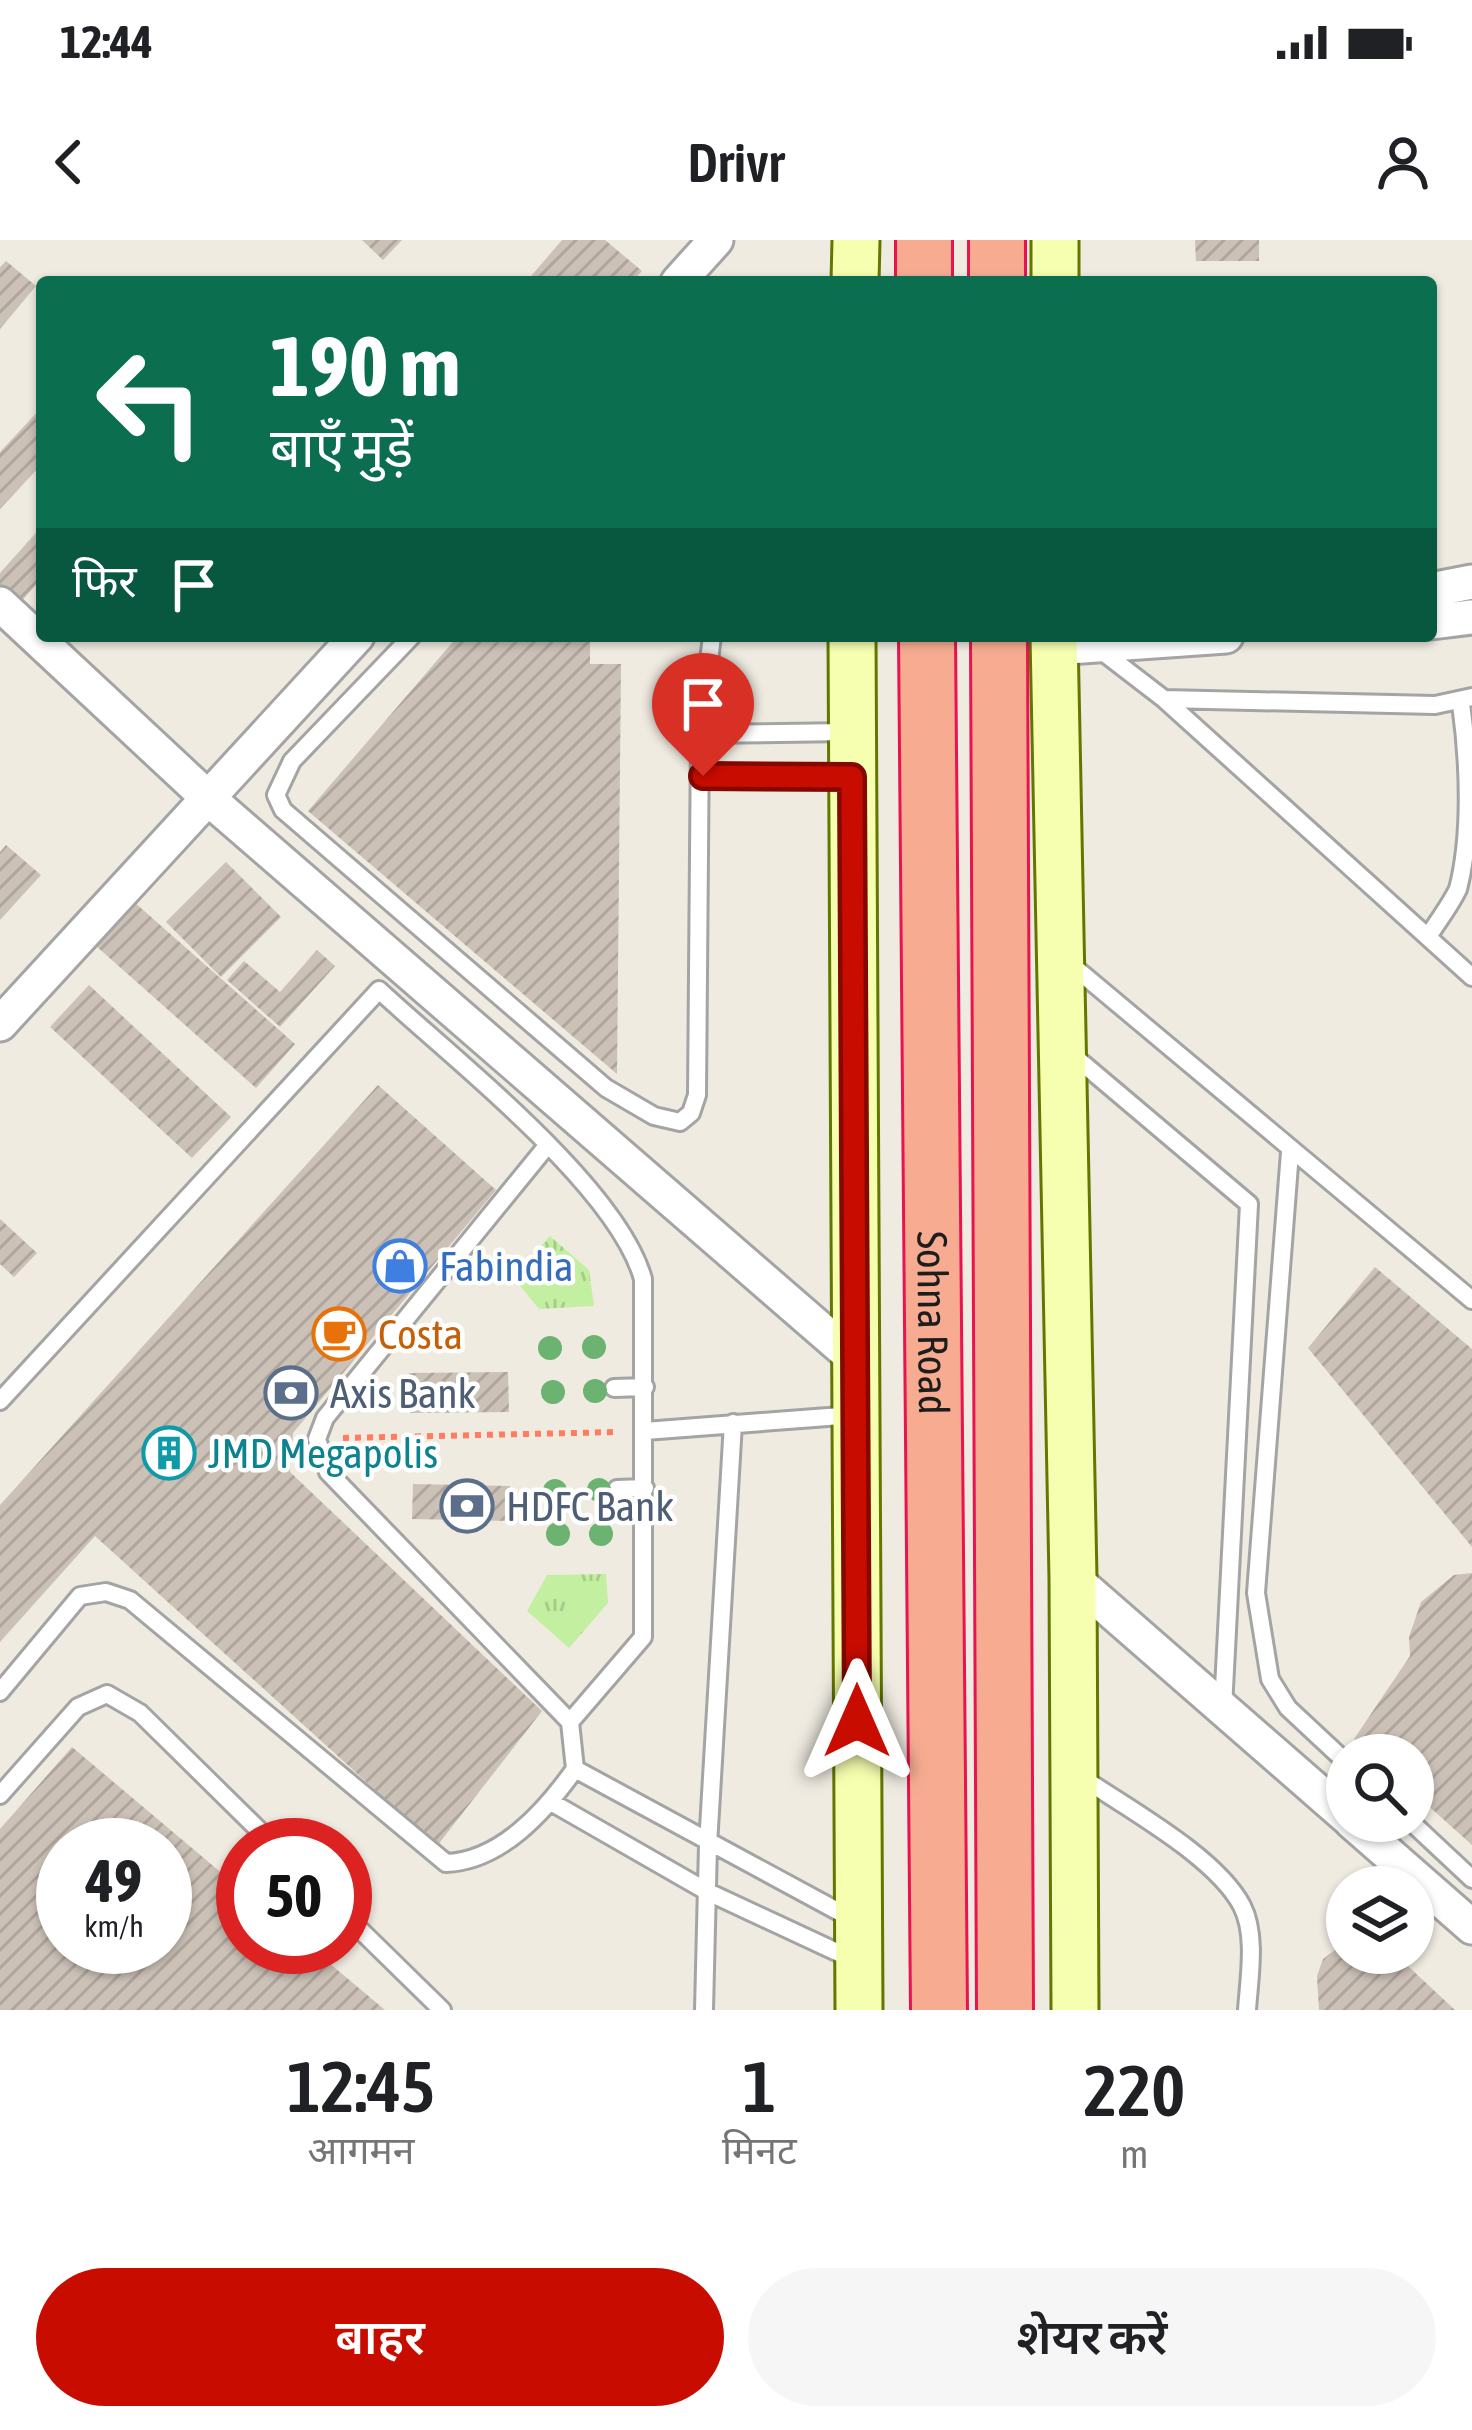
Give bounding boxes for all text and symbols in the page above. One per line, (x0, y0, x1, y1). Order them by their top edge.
text: 12:44 (60, 16, 153, 68)
icon: back (36, 129, 102, 195)
icon: person (1370, 129, 1436, 195)
text: Drivr (688, 132, 784, 193)
text: 190 m (270, 318, 460, 414)
icon: left (72, 324, 228, 480)
text: बाएँ मुड़ें (270, 417, 413, 478)
icon: arrive (161, 552, 227, 618)
text: फिर (72, 555, 137, 607)
pin (652, 653, 754, 776)
icon: arrive (670, 671, 736, 737)
street label: Sohna Road (908, 1231, 958, 1415)
shop icon: Fabindia (372, 1238, 428, 1294)
place label: Fabindia (439, 1242, 574, 1290)
cafe icon: Costa (311, 1306, 367, 1362)
place label: Costa (378, 1310, 463, 1358)
bank icon: Axis Bank (263, 1365, 319, 1421)
place label: Axis Bank (330, 1369, 476, 1417)
building icon: JMD Megapolis (141, 1425, 197, 1481)
place label: JMD Megapolis (208, 1429, 438, 1477)
bank icon: HDFC Bank (439, 1478, 495, 1534)
place label: HDFC Bank (506, 1482, 674, 1530)
position arrow (794, 1658, 920, 1784)
map controls (1326, 1734, 1434, 1974)
button: search (1326, 1734, 1434, 1842)
speed limit sign: 50 (216, 1818, 372, 1974)
text: 49 (86, 1846, 142, 1915)
button: layers (1326, 1866, 1434, 1974)
text: km/h (84, 1909, 144, 1943)
text: 12:45 (287, 2045, 435, 2127)
text: 1 (742, 2045, 776, 2127)
text: 220 (1084, 2049, 1185, 2131)
text: आगमन (308, 2128, 414, 2172)
text: मिनट (722, 2128, 797, 2172)
text: m (1120, 2132, 1148, 2176)
button: बाहर (36, 2268, 724, 2406)
button: शेयर करें (748, 2268, 1436, 2406)

